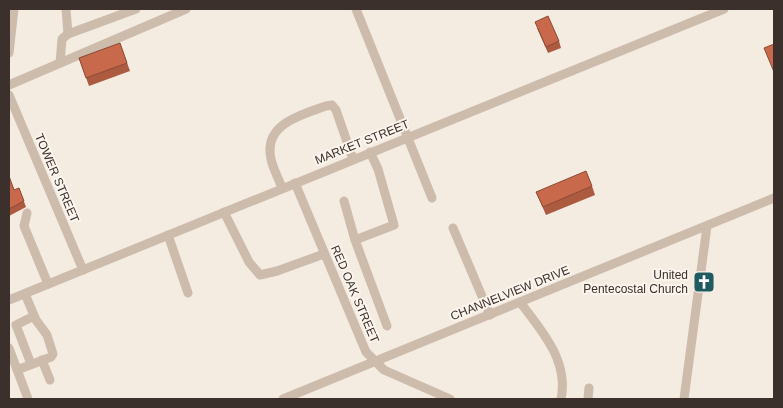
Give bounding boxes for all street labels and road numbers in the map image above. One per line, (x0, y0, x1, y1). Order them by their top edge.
street label: MARKET STREET (313, 116, 412, 167)
street label: TOWER STREET (32, 131, 82, 225)
street label: RED OAK STREET (328, 243, 382, 346)
street label: CHANNELVIEW DRIVE (448, 263, 572, 323)

